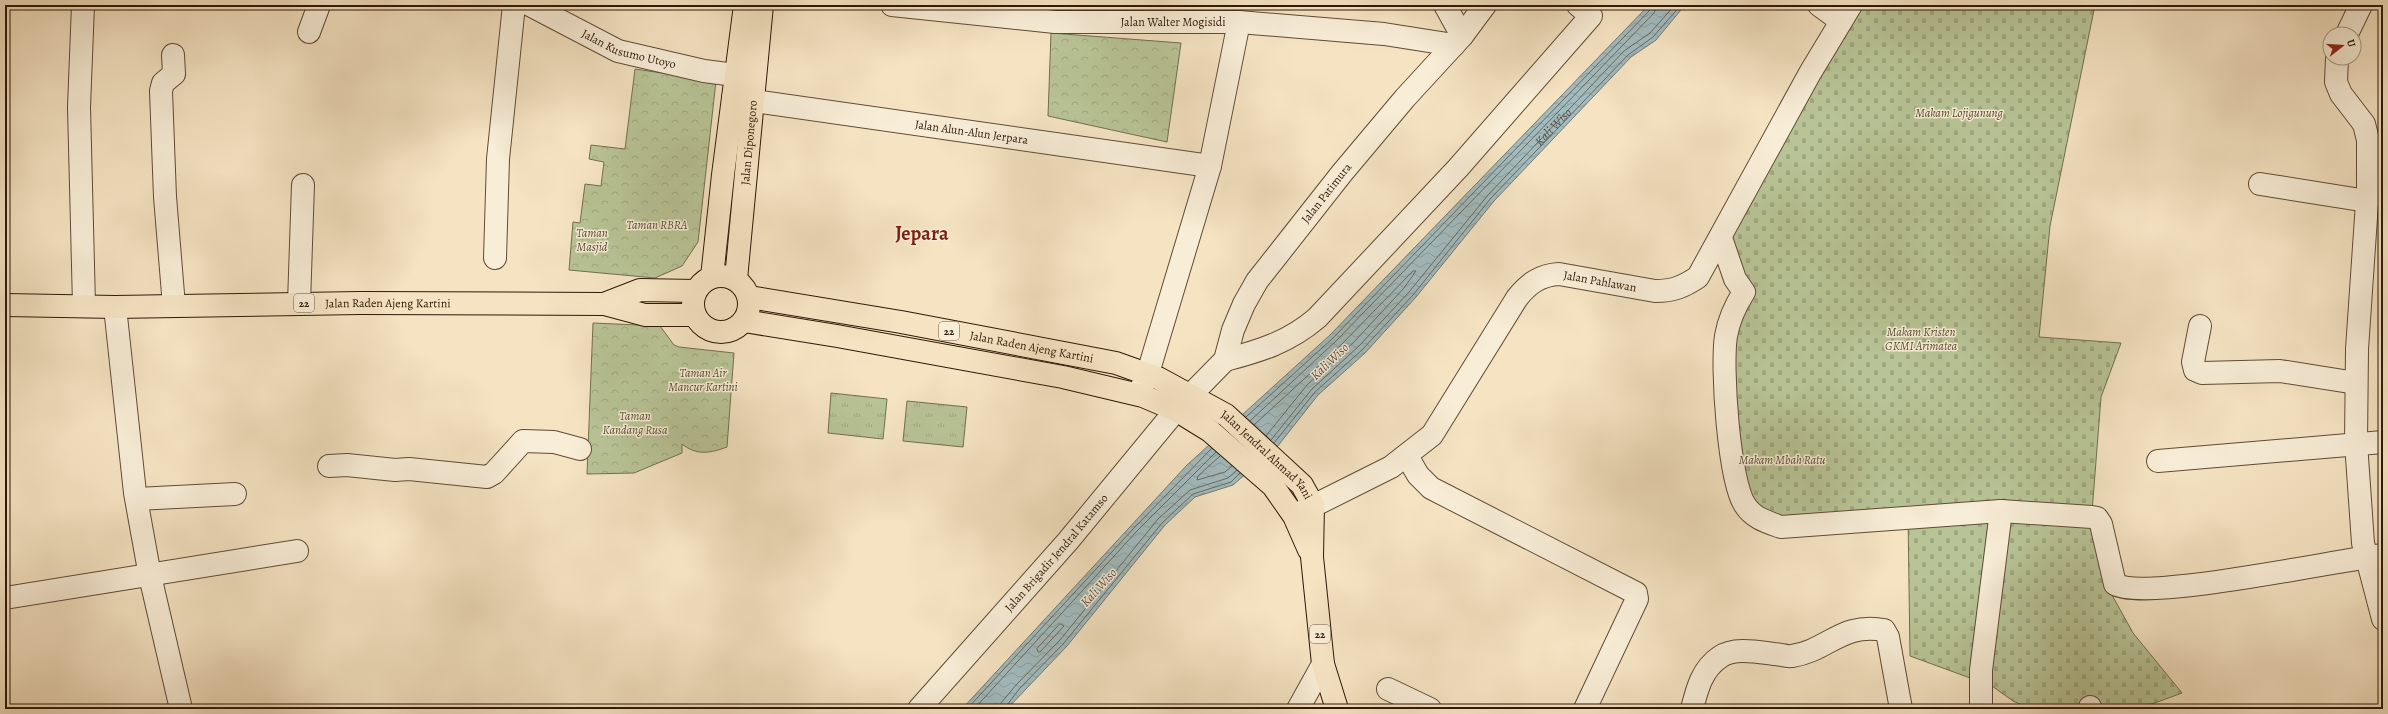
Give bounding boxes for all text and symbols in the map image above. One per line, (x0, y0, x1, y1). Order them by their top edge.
street label: Jalan Walter Mogisidi (1121, 14, 1226, 30)
street label: Jalan Kusumo Utoyo (579, 25, 678, 72)
north arrow (2322, 26, 2362, 66)
text: U (2343, 38, 2360, 50)
street label: Jalan Diponegoro (737, 99, 761, 186)
water label: Kali Wiso (1531, 104, 1575, 150)
park label: Makam Lojigunung (1915, 105, 2003, 121)
street label: Jalan Alun-Alun Jerpara (914, 116, 1030, 148)
street label: Jalan Patimura (1298, 159, 1355, 226)
park label: Taman RBRA (627, 217, 688, 233)
district label: Jepara (895, 220, 949, 247)
park label: Taman Masjid (576, 225, 608, 255)
street label: Jalan Pahlawan (1562, 267, 1638, 296)
road number: 22 (294, 294, 314, 312)
street label: Jalan Raden Ajeng Kartini (325, 295, 451, 312)
road number: 22 (939, 322, 959, 340)
park label: Makam Kristen GKMI Arimatea (1885, 324, 1958, 354)
street label: Jalan Raden Ajeng Kartini (968, 327, 1095, 367)
water label: Kali Wiso (1307, 339, 1352, 384)
park label: Taman Air Mancur Kartini (668, 365, 738, 395)
street label: Jalan Jendral Ahmad Yani (1218, 406, 1316, 502)
park label: Taman Kandang Rusa (603, 408, 668, 438)
park label: Makam Mbah Ratu (1739, 452, 1825, 468)
street label: Jalan Brigadir Jendral Katamso (1001, 491, 1112, 615)
water label: Kali Wiso (1076, 564, 1120, 610)
road number: 22 (1310, 625, 1330, 643)

